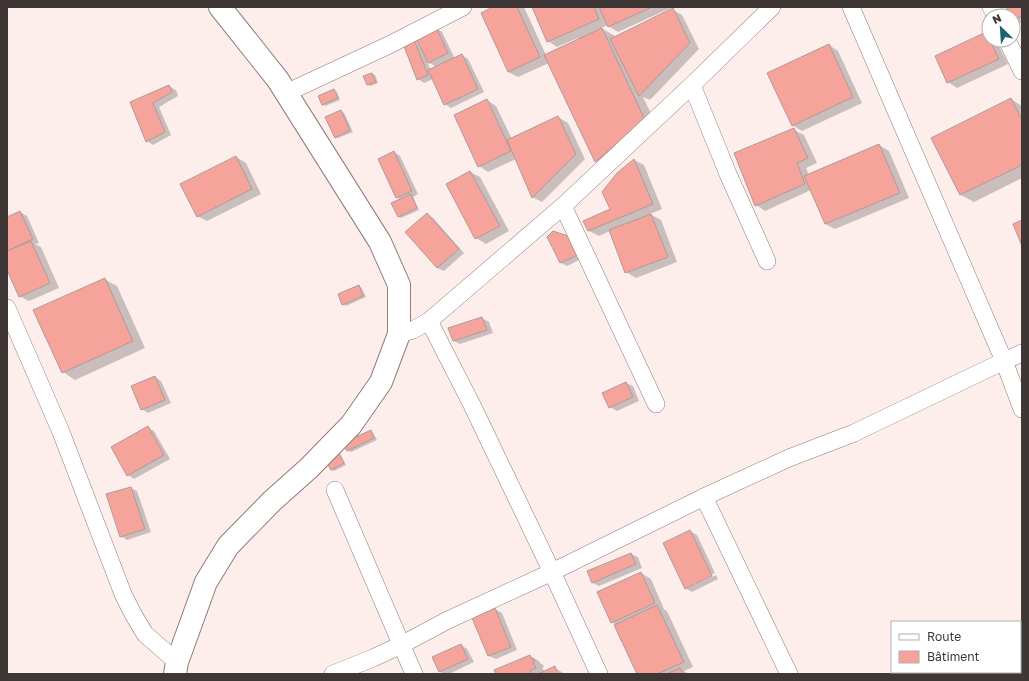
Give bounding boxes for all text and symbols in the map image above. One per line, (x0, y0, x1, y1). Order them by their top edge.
north arrow (981, 8, 1021, 48)
text: N (990, 11, 1003, 26)
legend (891, 621, 1021, 673)
text: Route (927, 629, 961, 644)
text: Bâtiment (927, 649, 980, 664)

